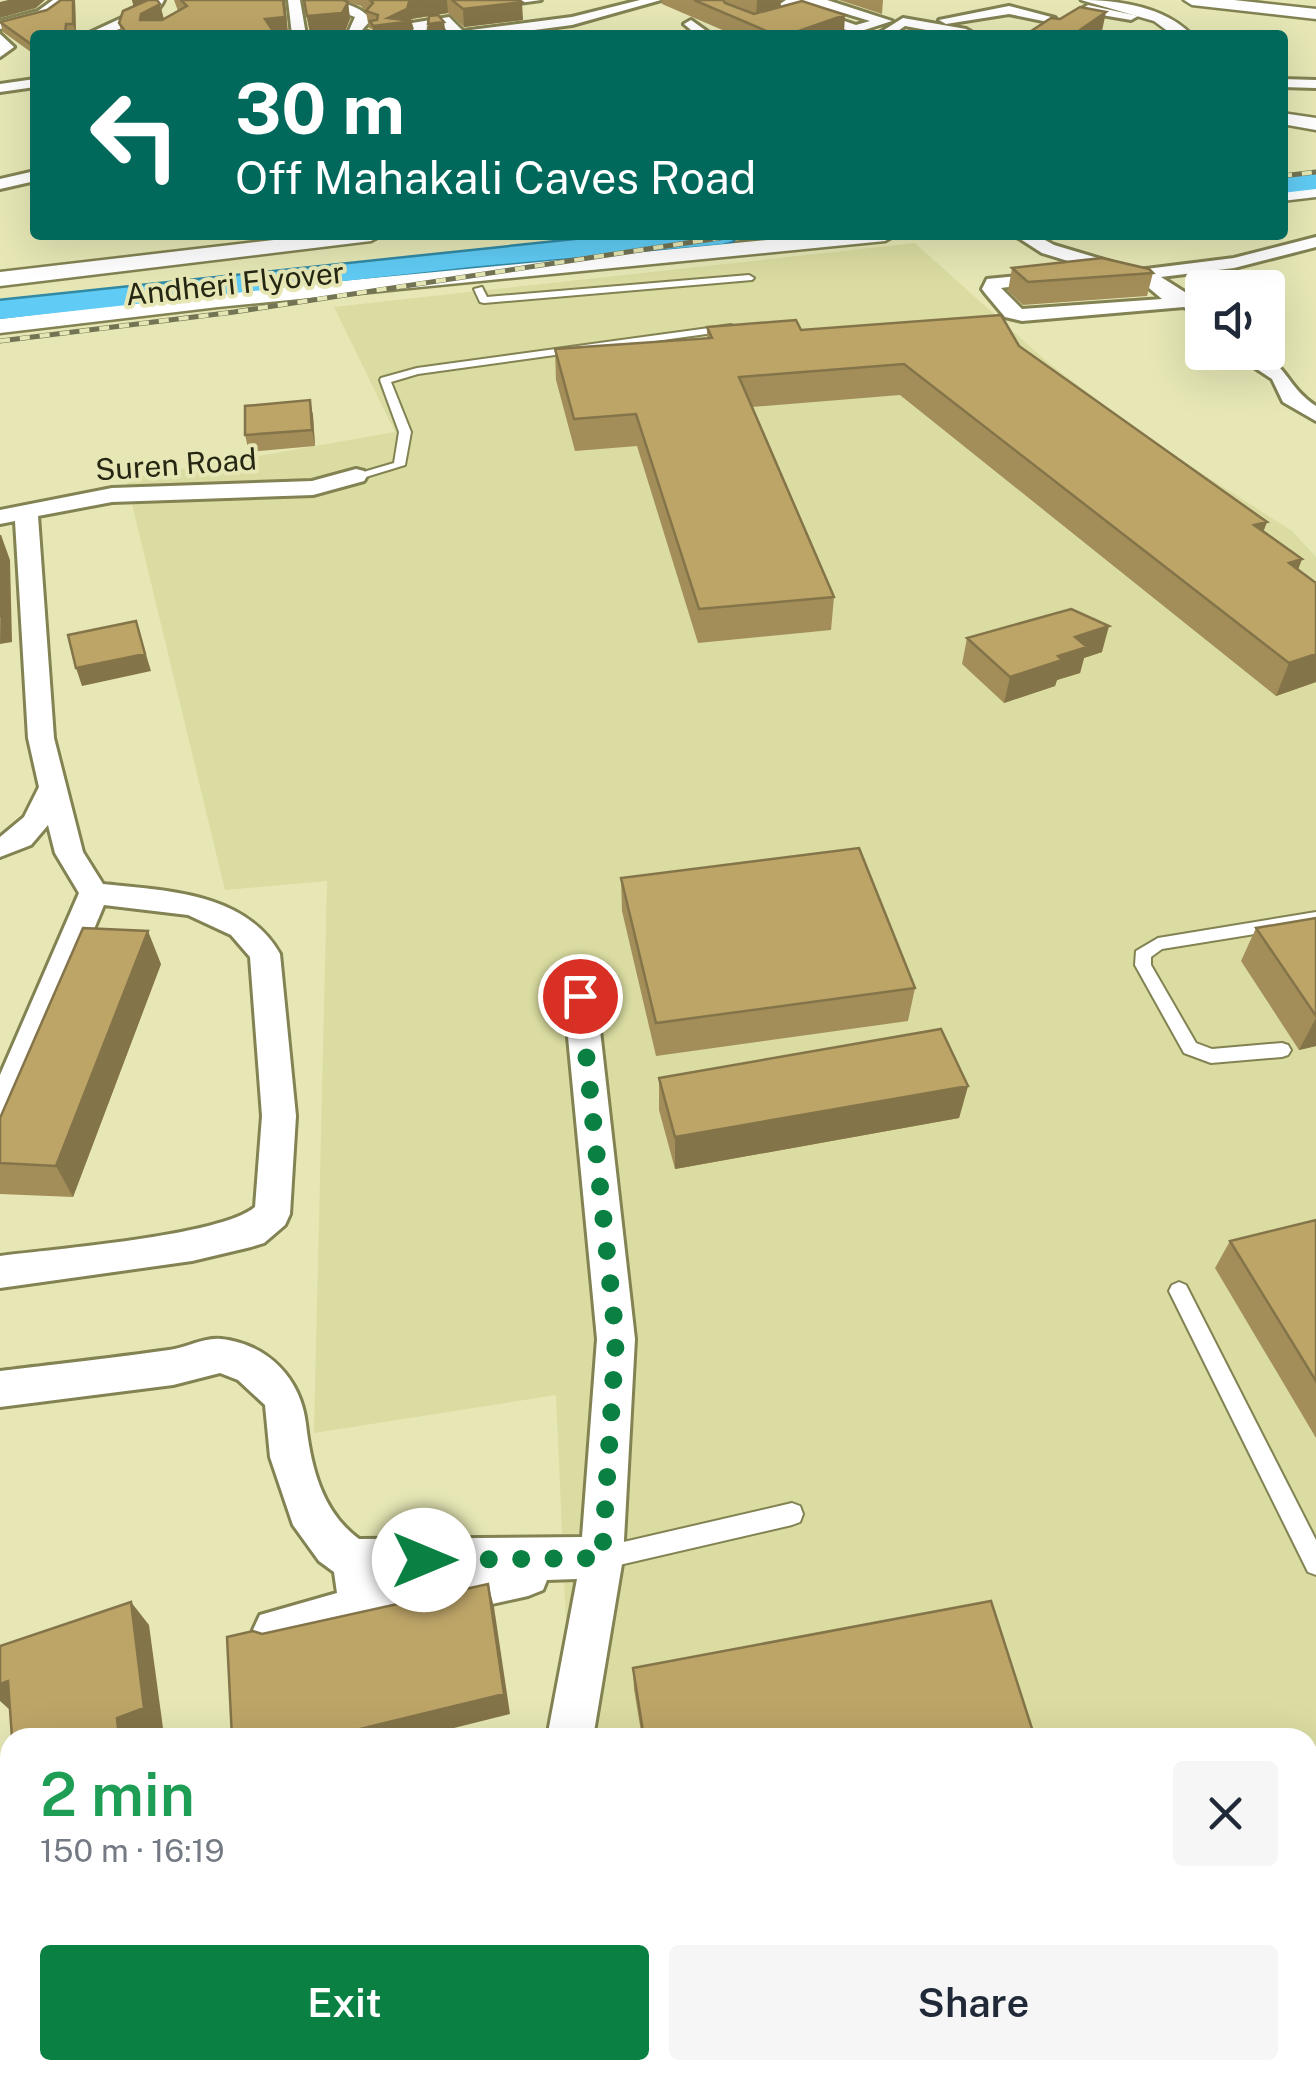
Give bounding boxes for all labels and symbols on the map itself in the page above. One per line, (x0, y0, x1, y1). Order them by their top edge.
street label: Andheri Flyover (124, 254, 346, 312)
street label: Suren Road (94, 440, 258, 488)
pin (538, 954, 623, 1039)
position arrow (372, 1508, 476, 1612)

